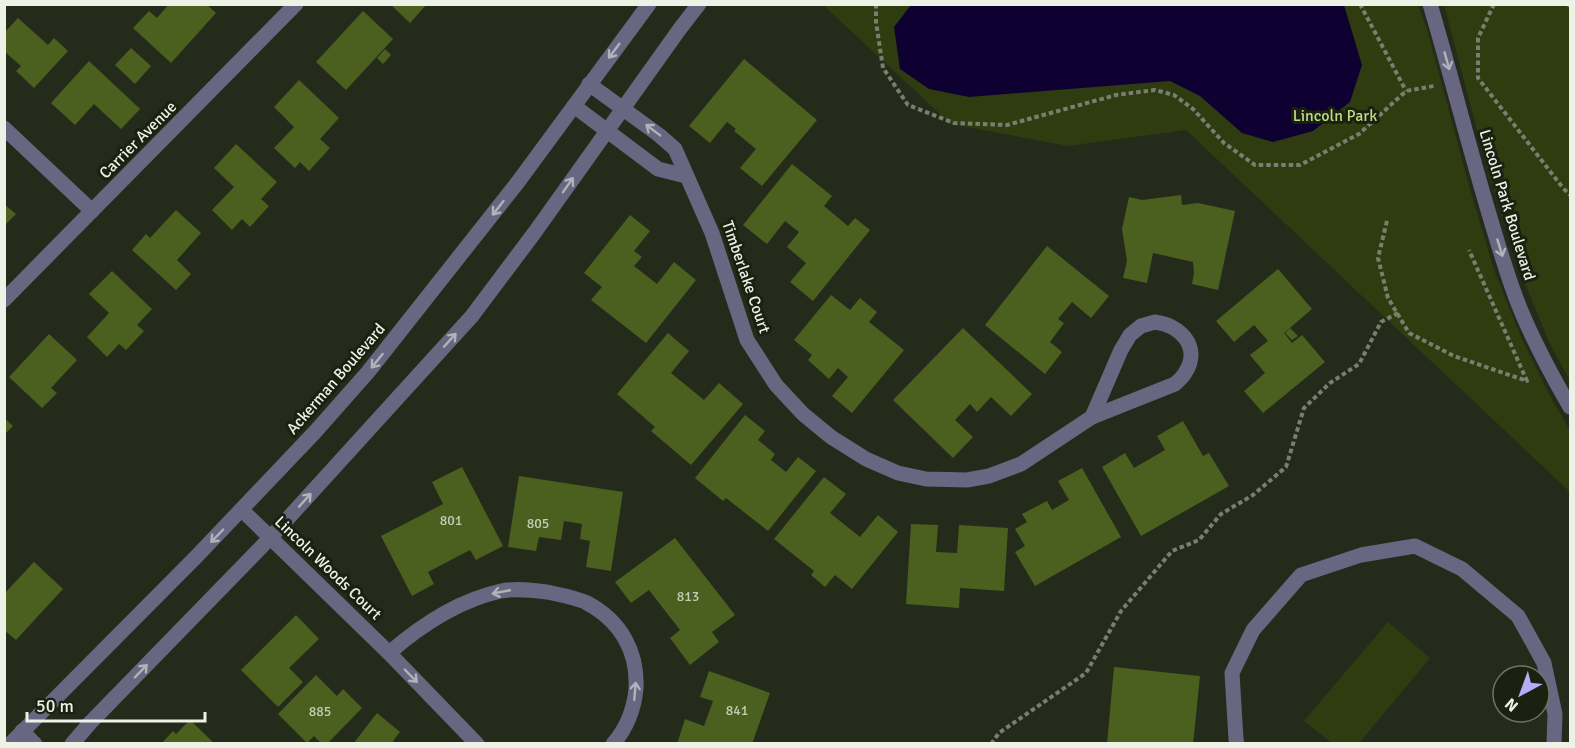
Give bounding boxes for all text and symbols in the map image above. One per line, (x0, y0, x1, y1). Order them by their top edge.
one-way arrow (608, 43, 620, 59)
one-way arrow (1442, 51, 1453, 70)
street label: Carrier Avenue (95, 97, 181, 183)
park label: Lincoln Park (1293, 106, 1377, 126)
one-way arrow (645, 124, 661, 137)
street label: Lincoln Park Boulevard (1475, 127, 1539, 283)
one-way arrow (562, 177, 574, 193)
one-way arrow (491, 200, 504, 216)
street label: Timberlake Court (717, 218, 775, 336)
one-way arrow (1495, 238, 1506, 257)
street label: Ackerman Boulevard (282, 319, 390, 439)
one-way arrow (443, 333, 457, 348)
one-way arrow (370, 353, 383, 369)
one-way arrow (298, 492, 312, 507)
street label: Lincoln Woods Court (270, 512, 386, 624)
house number: 801 (440, 512, 462, 529)
house number: 805 (527, 515, 549, 532)
one-way arrow (210, 528, 224, 543)
one-way arrow (492, 587, 512, 598)
house number: 813 (677, 588, 699, 605)
one-way arrow (134, 663, 148, 678)
north arrow (1491, 664, 1551, 724)
one-way arrow (404, 668, 418, 683)
one-way arrow (630, 681, 641, 701)
scale bar (27, 685, 206, 723)
text: N (1501, 693, 1523, 716)
text: 50 m (36, 695, 74, 717)
house number: 841 (726, 702, 748, 719)
house number: 885 (309, 703, 331, 720)

